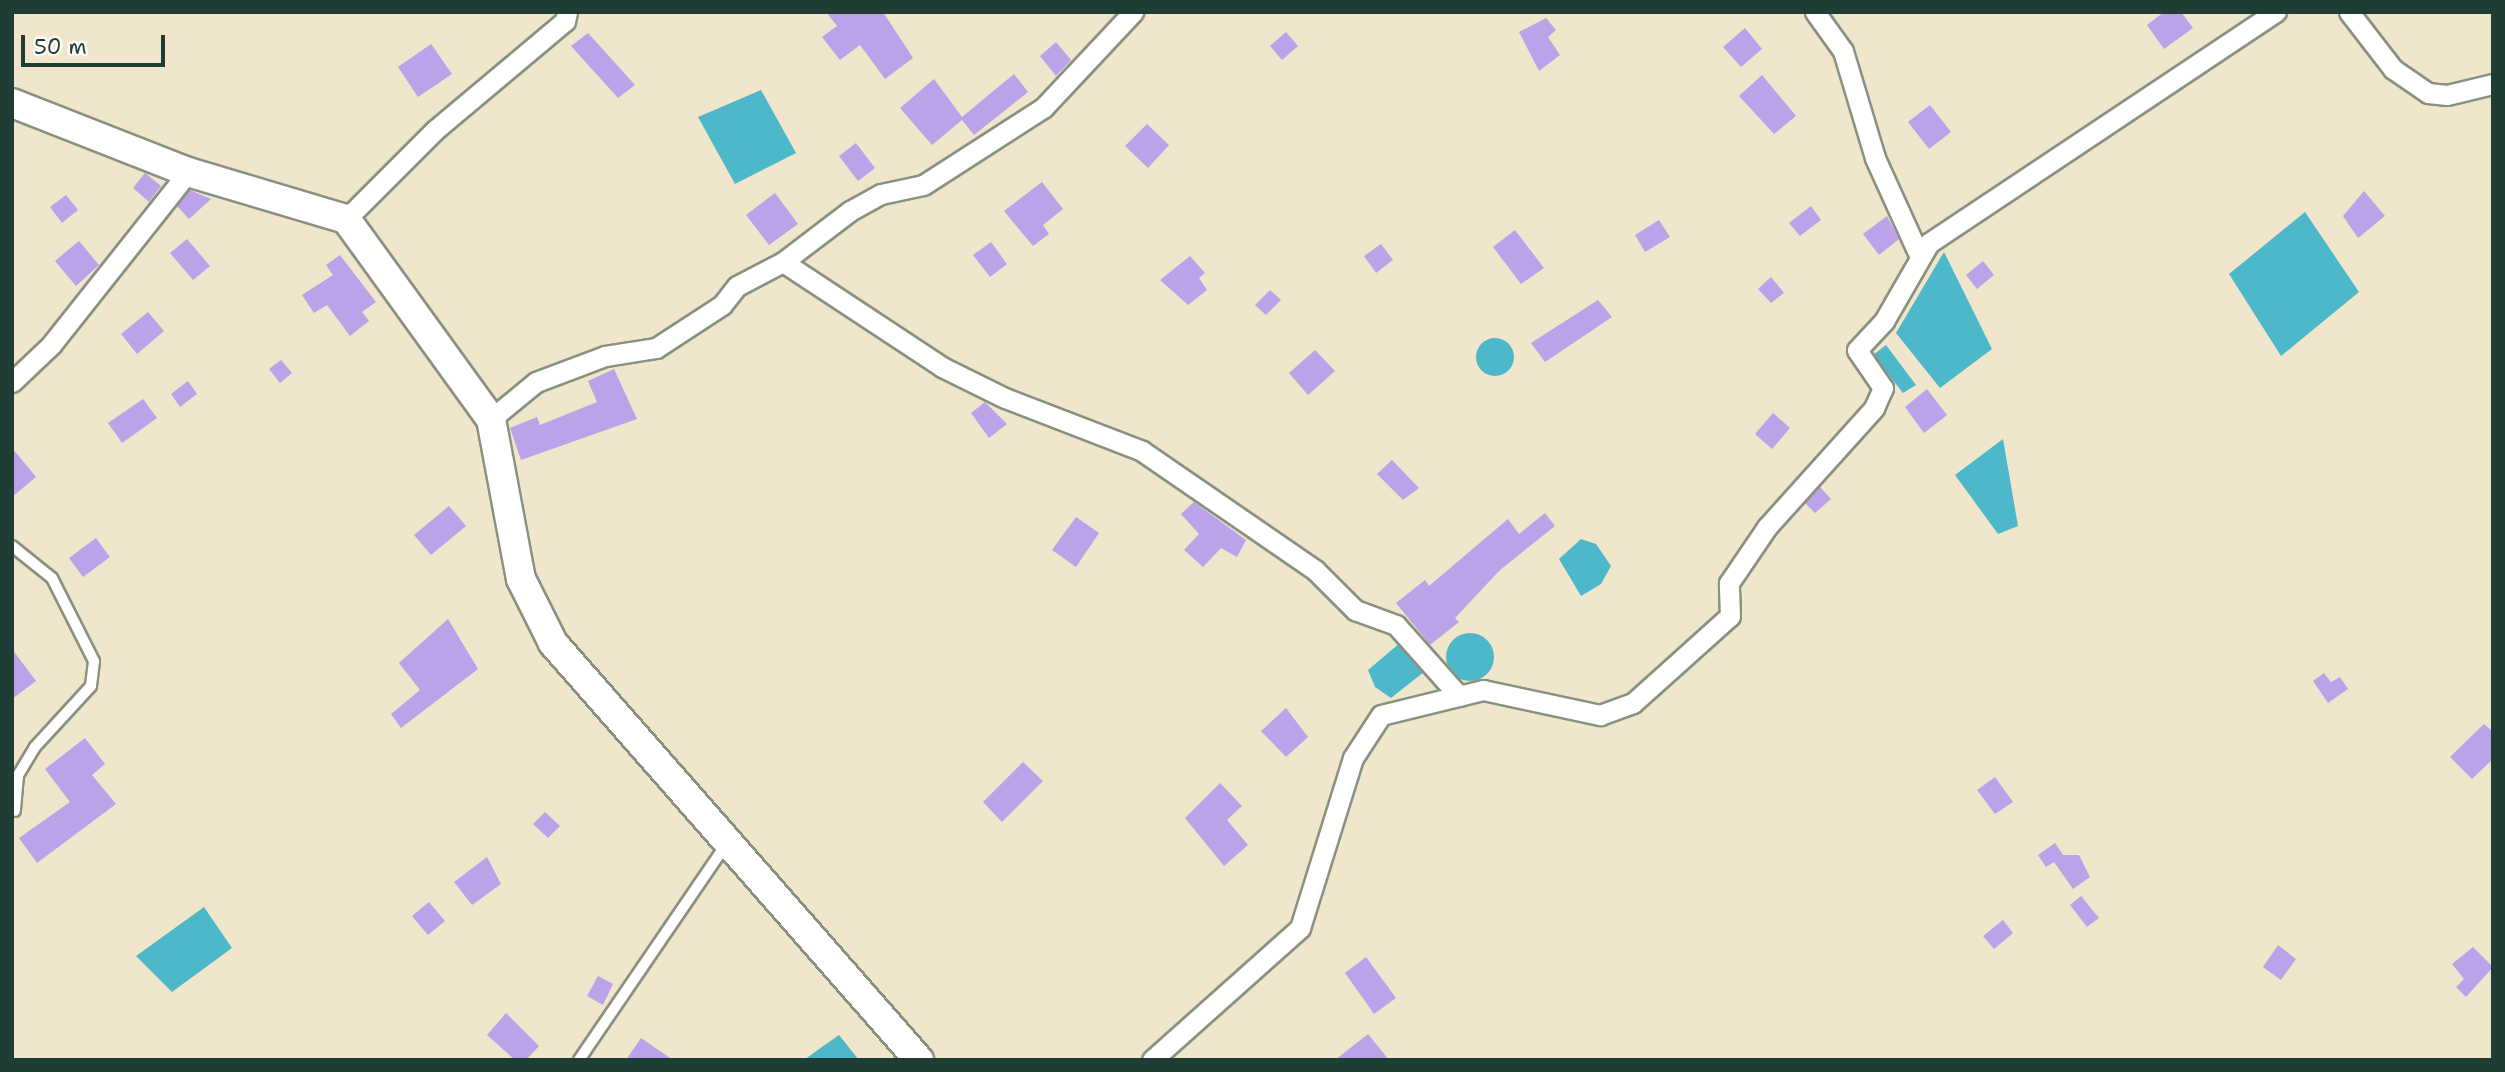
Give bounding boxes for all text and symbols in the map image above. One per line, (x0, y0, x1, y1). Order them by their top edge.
scale bar (24, 21, 168, 65)
text: 50 m (34, 33, 87, 61)

